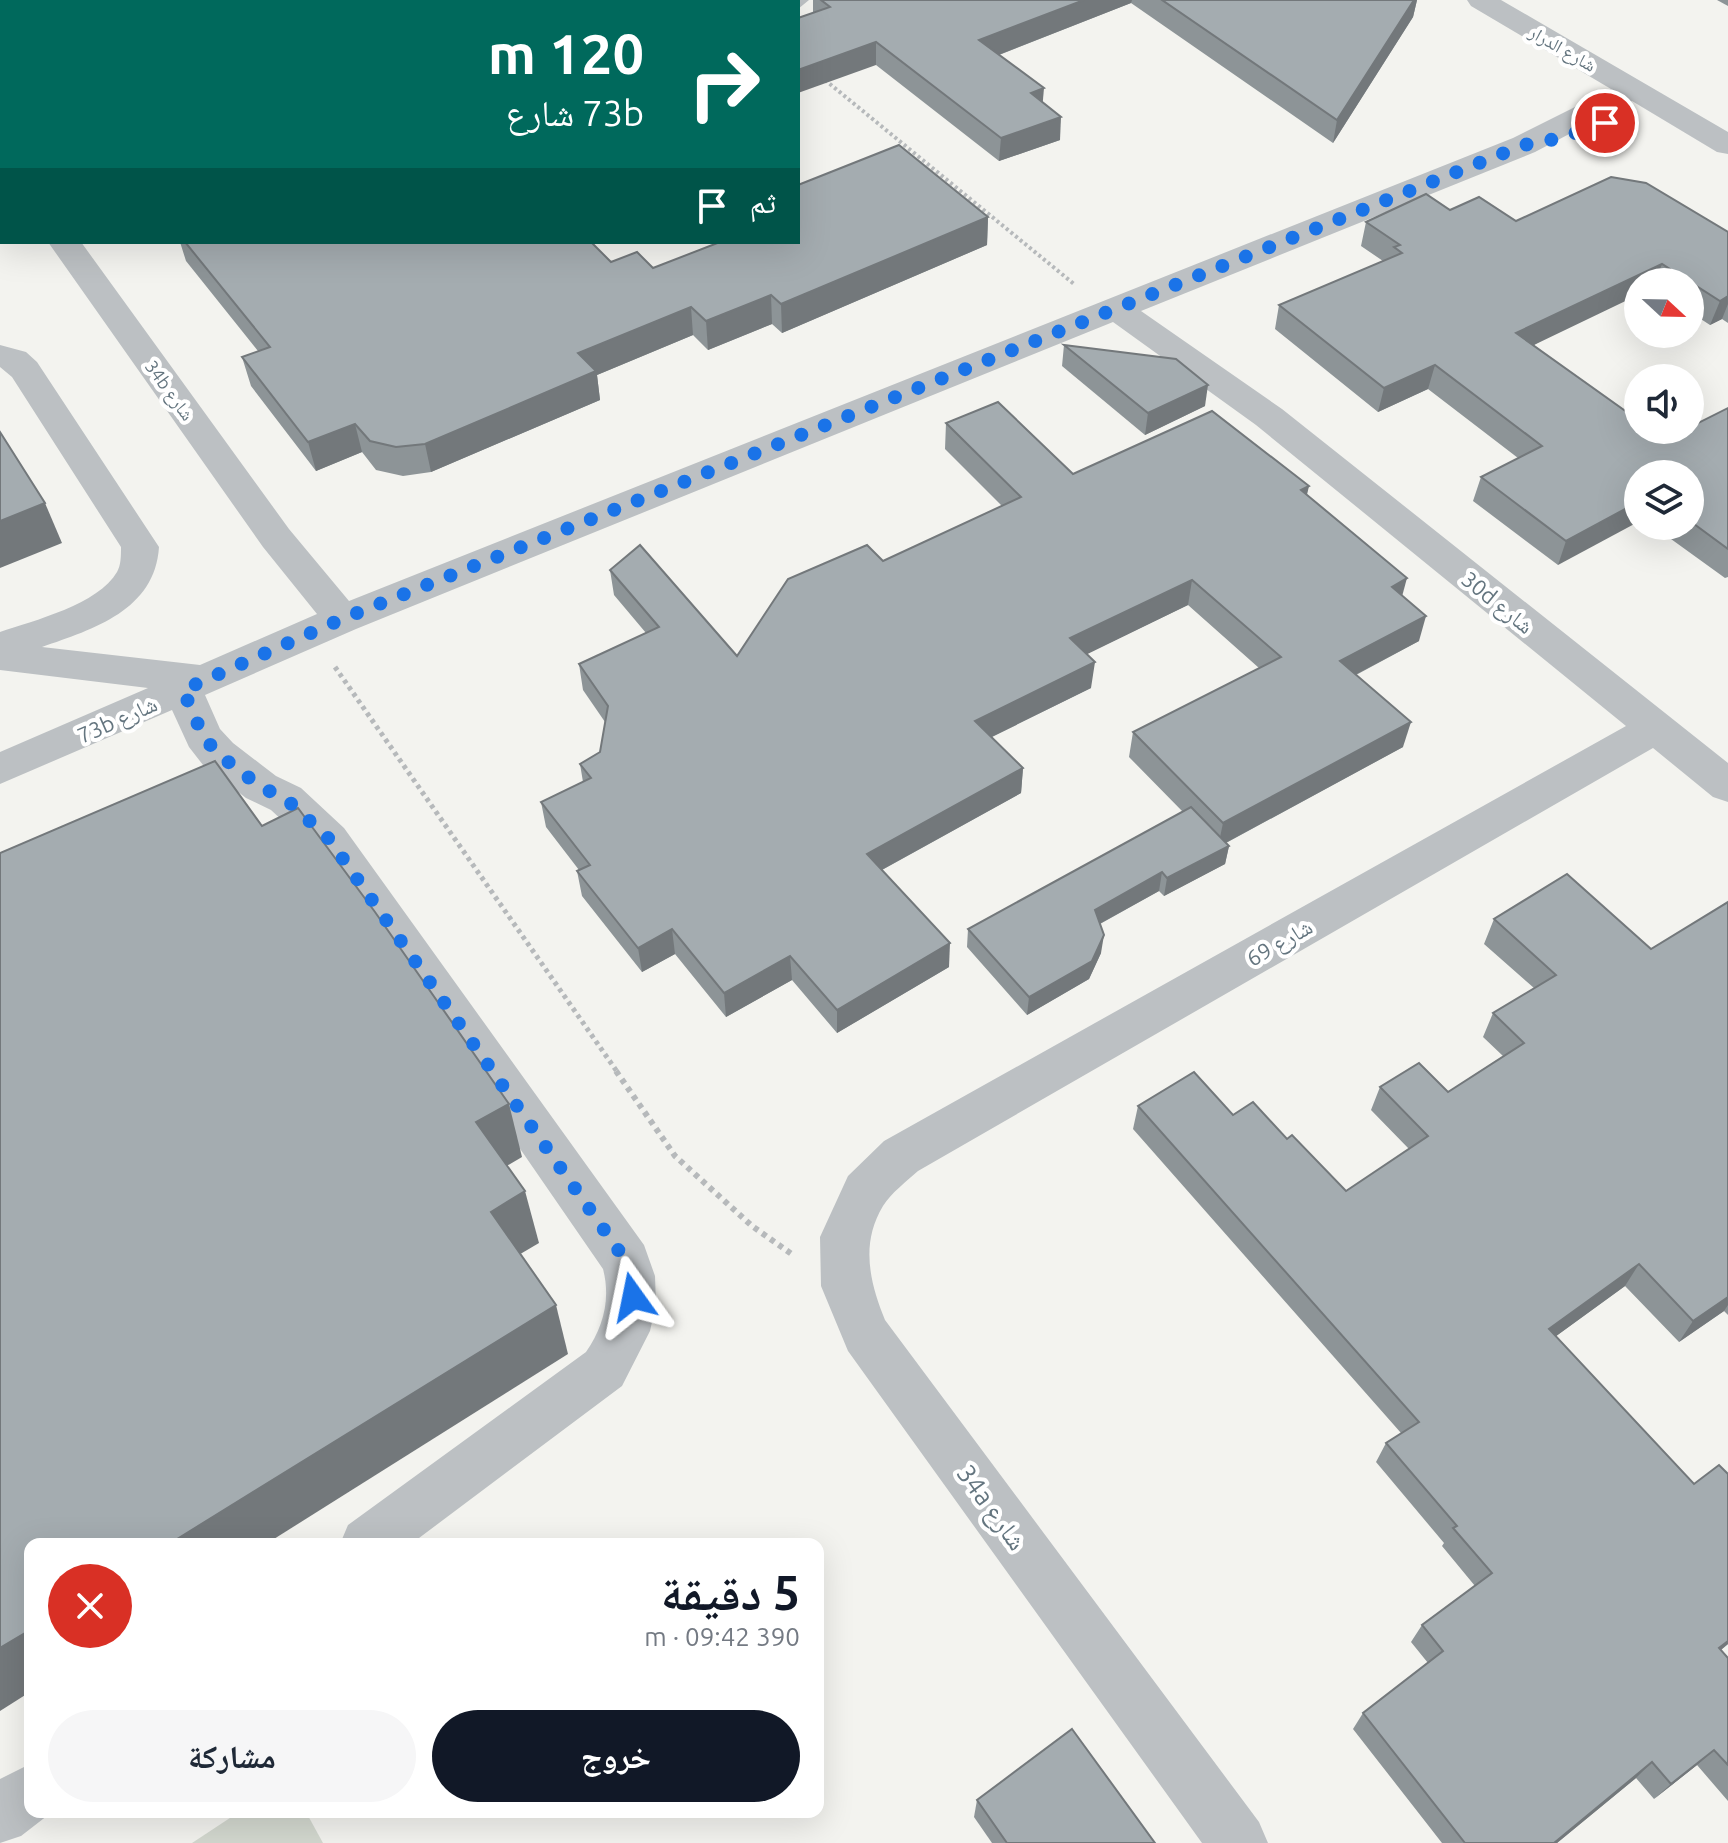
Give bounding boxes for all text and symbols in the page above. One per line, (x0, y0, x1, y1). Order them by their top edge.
street label: شارع الدرار (1524, 21, 1600, 77)
text: 120 m (488, 22, 644, 85)
icon: right (672, 32, 776, 136)
pin (1571, 89, 1639, 157)
text: 73b شارع (506, 92, 644, 133)
icon: arrive (1583, 101, 1627, 145)
icon: arrive (690, 184, 734, 228)
text: ثم (750, 185, 776, 219)
north arrow (1624, 268, 1704, 348)
map controls (1624, 268, 1704, 540)
street label: 34b شارع (140, 356, 198, 425)
button: sound (1624, 364, 1704, 444)
button: layers (1624, 460, 1704, 540)
street label: 30d شارع (1456, 566, 1539, 640)
street label: 73b شارع (73, 690, 162, 749)
street label: شارع 69 (1242, 913, 1317, 972)
position arrow (591, 1255, 675, 1339)
street label: 34a شارع (950, 1459, 1033, 1556)
button: close (48, 1564, 132, 1648)
text: 5 دقيقة (661, 1565, 800, 1619)
text: 390 m · 09:42 (644, 1622, 800, 1651)
button: مشاركة (48, 1710, 416, 1802)
button: خروج (432, 1710, 800, 1802)

